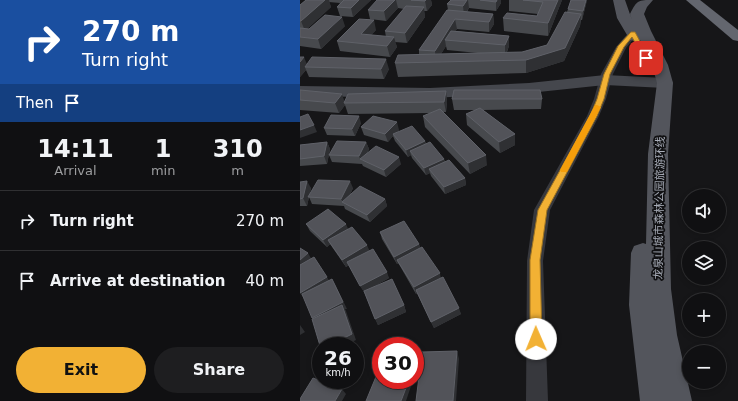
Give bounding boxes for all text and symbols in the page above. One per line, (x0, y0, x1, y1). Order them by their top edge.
text: 270 m (82, 15, 179, 48)
icon: right (16, 16, 68, 68)
pin (629, 41, 663, 75)
icon: arrive (635, 47, 657, 69)
text: Turn right (82, 49, 168, 70)
icon: arrive (61, 92, 83, 114)
text: Then (16, 94, 53, 112)
text: 14:11 (37, 135, 114, 163)
text: 1 (155, 135, 171, 163)
text: 310 (213, 135, 263, 163)
street label: 龙泉山城市森林公园旅游环线 (652, 136, 667, 280)
text: Arrival (54, 163, 97, 178)
text: min (151, 163, 175, 178)
text: m (231, 163, 244, 178)
map controls (682, 189, 726, 389)
button: sound (682, 189, 726, 233)
icon: right (16, 210, 38, 232)
text: Turn right (50, 212, 134, 230)
text: 270 m (236, 212, 284, 230)
button: layers (682, 241, 726, 285)
icon: arrive (16, 270, 38, 292)
text: Arrive at destination (50, 272, 225, 290)
text: 40 m (246, 272, 284, 290)
button: + (682, 293, 726, 337)
position arrow (515, 318, 557, 360)
speed limit sign: 30 (372, 337, 424, 389)
button: − (682, 345, 726, 389)
text: 26 (324, 346, 352, 370)
button: Exit (16, 347, 146, 393)
button: Share (154, 347, 284, 393)
text: km/h (325, 367, 351, 378)

